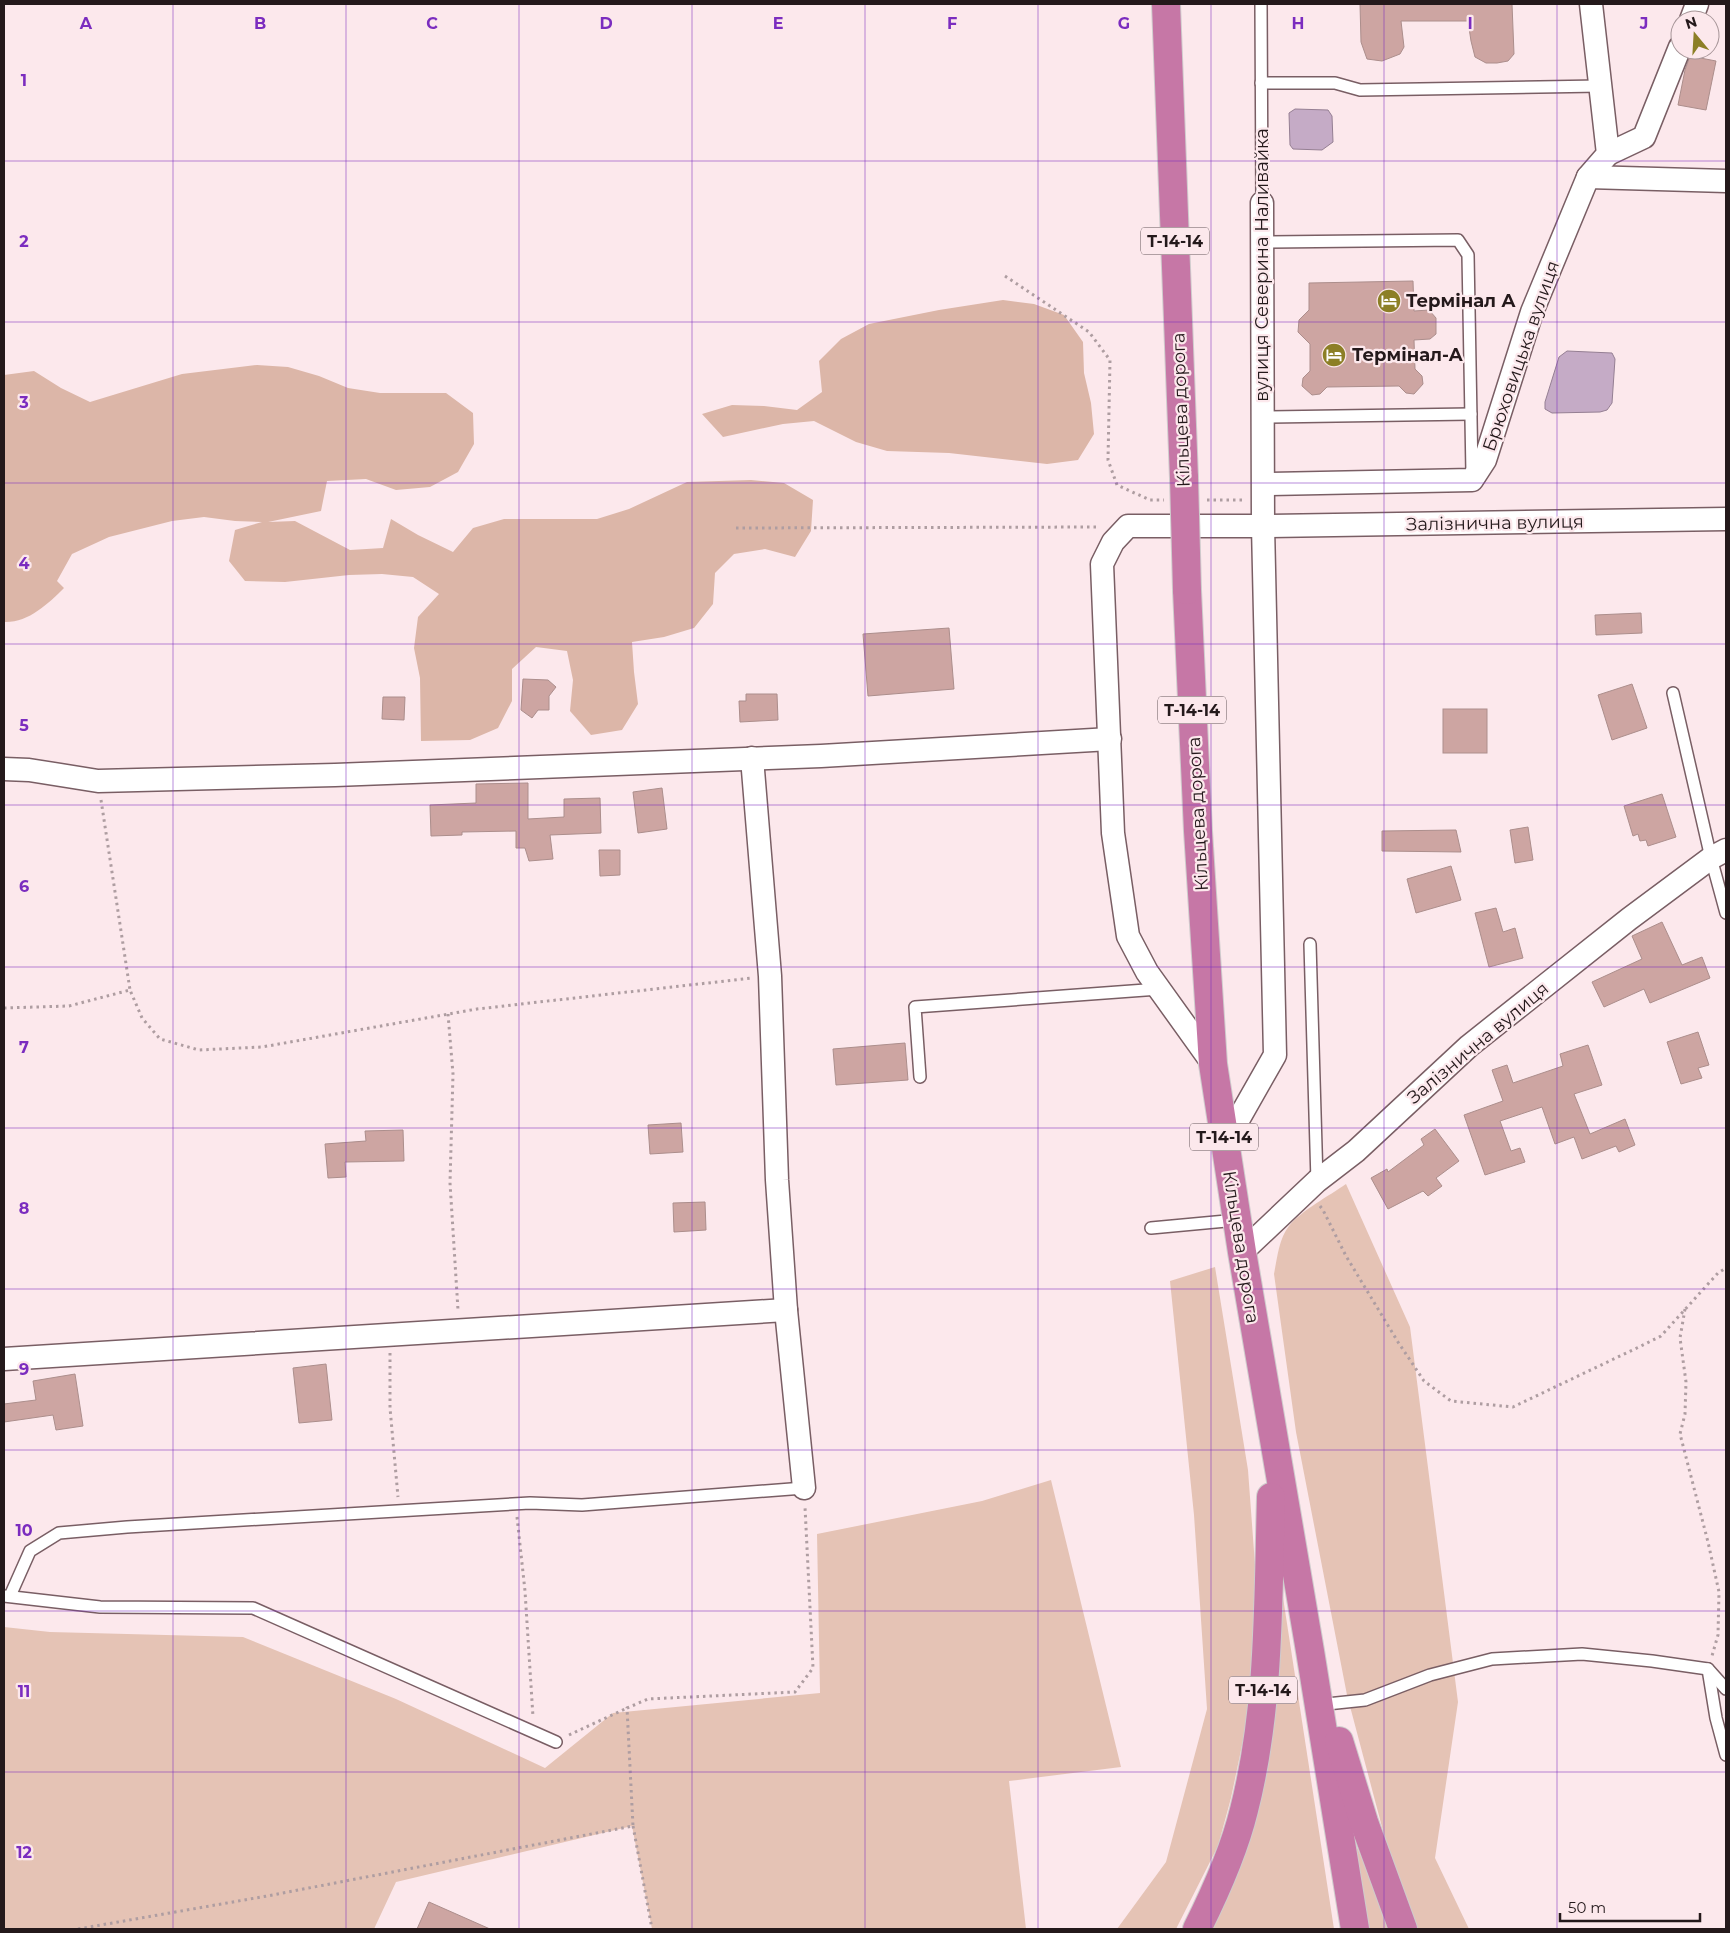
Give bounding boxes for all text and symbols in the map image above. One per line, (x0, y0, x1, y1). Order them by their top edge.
north arrow (1670, 10, 1720, 60)
text: N (1683, 12, 1699, 33)
text: A (79, 14, 93, 33)
text: B (254, 14, 266, 33)
text: C (426, 14, 438, 33)
text: D (599, 14, 613, 33)
text: E (773, 14, 783, 33)
text: F (947, 14, 957, 33)
text: G (1118, 14, 1130, 33)
text: H (1292, 14, 1304, 33)
text: I (1467, 14, 1473, 33)
text: J (1639, 14, 1648, 33)
text: 1 (21, 71, 27, 90)
street label: вулиця Северина Наливайка (1251, 128, 1273, 402)
road number: Т-14-14 (1141, 228, 1209, 255)
text: 2 (19, 232, 29, 251)
street label: Брюховицька вулиця (1478, 258, 1564, 454)
hotel icon: Термінал А (1376, 288, 1402, 314)
place label: Термінал А (1406, 290, 1516, 312)
street label: Кільцева дорога (1167, 332, 1195, 488)
hotel icon: Термінал-А (1321, 342, 1347, 368)
place label: Термінал-А (1352, 344, 1464, 366)
text: 3 (18, 393, 29, 412)
street label: Залізнична вулиця (1406, 510, 1584, 536)
text: 4 (18, 554, 30, 573)
road number: Т-14-14 (1158, 696, 1226, 724)
text: 5 (19, 716, 29, 735)
street label: Кільцева дорога (1183, 736, 1213, 892)
text: 6 (19, 877, 29, 896)
street label: Залізнична вулиця (1403, 977, 1553, 1109)
text: 7 (19, 1038, 29, 1057)
road number: Т-14-14 (1190, 1124, 1258, 1150)
street label: Кільцева дорога (1218, 1169, 1264, 1325)
text: 8 (19, 1199, 29, 1218)
text: 9 (19, 1360, 29, 1379)
text: 10 (15, 1521, 33, 1540)
road number: Т-14-14 (1229, 1676, 1297, 1704)
text: 11 (18, 1682, 30, 1701)
text: 12 (16, 1843, 32, 1862)
scale bar (1560, 1890, 1700, 1922)
text: 50 m (1568, 1898, 1606, 1917)

